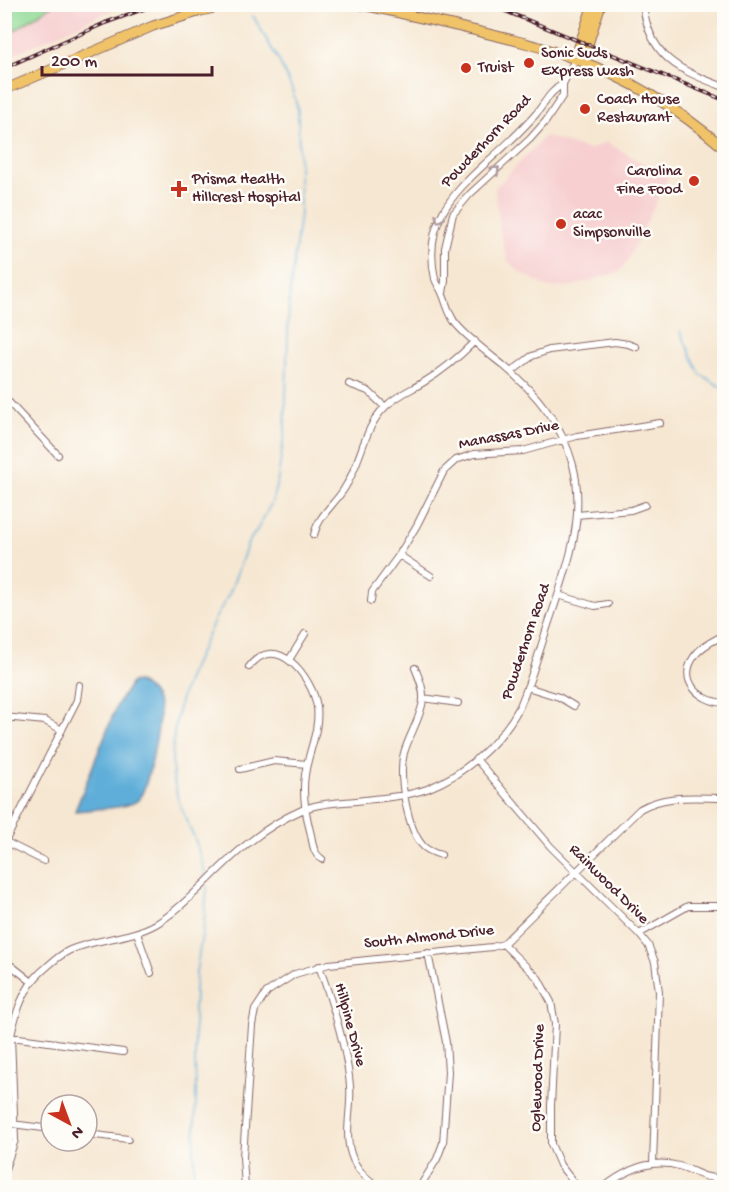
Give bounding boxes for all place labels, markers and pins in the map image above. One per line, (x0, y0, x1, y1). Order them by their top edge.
place label: Sonic Suds Express Wash (541, 45, 634, 82)
marker: Sonic Suds Express Wash (522, 56, 536, 70)
place label: Truist (477, 59, 515, 78)
marker: Truist (459, 61, 473, 75)
place label: Coach House Restaurant (597, 91, 681, 128)
marker: Coach House Restaurant (578, 102, 592, 116)
place label: Carolina Fine Food (616, 163, 684, 200)
place label: Prisma Health Hillcrest Hospital (191, 171, 301, 208)
marker: Carolina Fine Food (687, 174, 701, 188)
marker: Prisma Health Hillcrest Hospital (170, 180, 188, 198)
place label: acac Simpsonville (573, 206, 651, 243)
marker: acac Simpsonville (554, 217, 568, 231)

